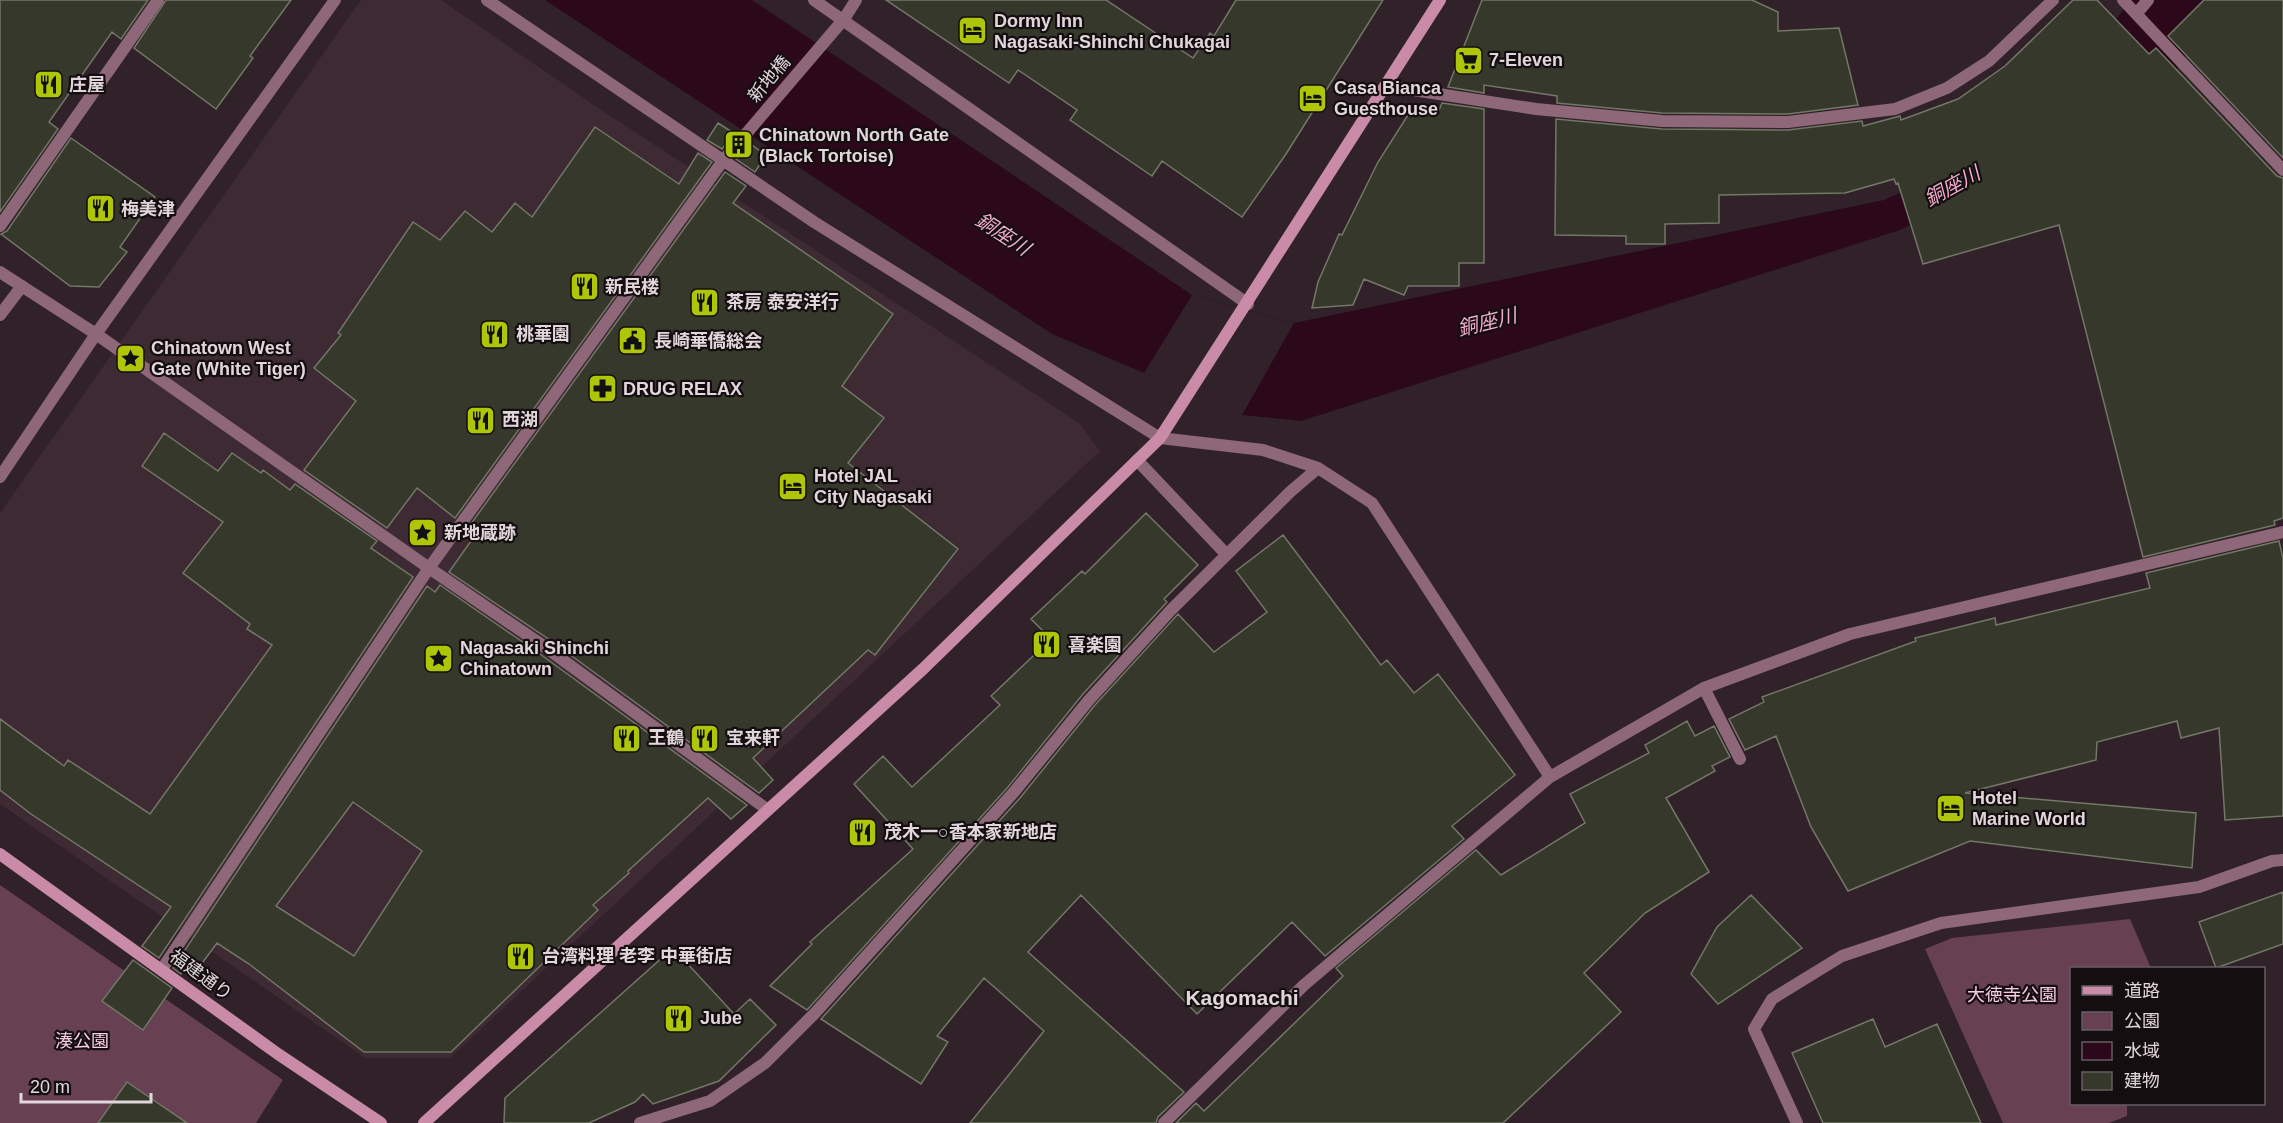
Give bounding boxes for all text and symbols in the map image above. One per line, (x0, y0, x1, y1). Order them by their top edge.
place label: Dormy Inn Nagasaki-Shinchi Chukagai (994, 11, 1230, 52)
hotel icon: Dormy Inn Nagasaki-Shinchi Chukagai (957, 15, 989, 47)
supermarket icon: 7-Eleven (1452, 44, 1484, 76)
place label: 7-Eleven (1489, 50, 1563, 70)
street label: 新地橋 (744, 52, 794, 106)
restaurant icon: 庄屋 (32, 69, 64, 101)
place label: 庄屋 (69, 75, 105, 95)
place label: Casa Bianca Guesthouse (1334, 78, 1442, 119)
hotel icon: Casa Bianca Guesthouse (1297, 82, 1329, 114)
place label: Chinatown North Gate (Black Tortoise) (759, 125, 949, 166)
building icon: Chinatown North Gate (Black Tortoise) (722, 129, 754, 161)
water label: 銅座川 (1920, 161, 1985, 210)
restaurant icon: 梅美津 (84, 193, 116, 225)
place label: 梅美津 (121, 199, 175, 219)
water label: 銅座川 (972, 208, 1036, 261)
restaurant icon: 新民楼 (568, 271, 600, 303)
place label: 新民楼 (605, 277, 659, 297)
restaurant icon: 茶房 泰安洋行 (689, 286, 721, 318)
place label: 茶房 泰安洋行 (726, 291, 839, 312)
water label: 銅座川 (1455, 304, 1521, 340)
restaurant icon: 桃華園 (479, 318, 511, 350)
place label: 桃華園 (516, 324, 570, 344)
public building icon: 長崎華僑総会 (617, 325, 649, 357)
place label: 長崎華僑総会 (654, 331, 762, 351)
place label: Chinatown West Gate (White Tiger) (151, 338, 306, 379)
place icon: Chinatown West Gate (White Tiger) (114, 342, 146, 374)
pharmacy icon: DRUG RELAX (586, 373, 618, 405)
place label: DRUG RELAX (623, 379, 742, 399)
restaurant icon: 西湖 (465, 404, 497, 436)
place label: 西湖 (502, 410, 538, 430)
place label: Hotel JAL City Nagasaki (814, 466, 932, 507)
hotel icon: Hotel JAL City Nagasaki (777, 470, 809, 502)
place icon: 新地蔵跡 (407, 517, 439, 549)
place label: 新地蔵跡 (444, 523, 516, 543)
restaurant icon: 喜楽園 (1031, 629, 1063, 661)
place label: 喜楽園 (1068, 635, 1122, 655)
place label: Nagasaki Shinchi Chinatown (460, 638, 609, 679)
place icon: Nagasaki Shinchi Chinatown (423, 642, 455, 674)
restaurant icon: 王鶴 (611, 722, 643, 754)
restaurant icon: 宝来軒 (689, 722, 721, 754)
place label: 王鶴 (648, 728, 684, 748)
place label: 宝来軒 (726, 728, 780, 748)
place label: Hotel Marine World (1972, 788, 2086, 829)
hotel icon: Hotel Marine World (1935, 792, 1967, 824)
restaurant icon: 茂木一○香本家新地店 (847, 816, 879, 848)
place label: 茂木一○香本家新地店 (884, 822, 1057, 842)
restaurant icon: 台湾料理 老李 中華街店 (505, 940, 537, 972)
street label: 福建通り (166, 946, 236, 1004)
place label: 台湾料理 老李 中華街店 (542, 946, 732, 966)
legend (2070, 967, 2265, 1105)
text: 道路 (2124, 981, 2160, 1001)
park label: 大徳寺公園 (1967, 985, 2057, 1005)
district label: Kagomachi (1185, 986, 1299, 1009)
restaurant icon: Jube (663, 1002, 695, 1034)
place label: Jube (700, 1008, 742, 1028)
text: 公園 (2124, 1011, 2160, 1031)
park label: 湊公園 (55, 1031, 109, 1051)
text: 水域 (2124, 1041, 2160, 1061)
scale bar (21, 1066, 152, 1104)
text: 建物 (2124, 1071, 2160, 1091)
text: 20 m (30, 1077, 70, 1097)

